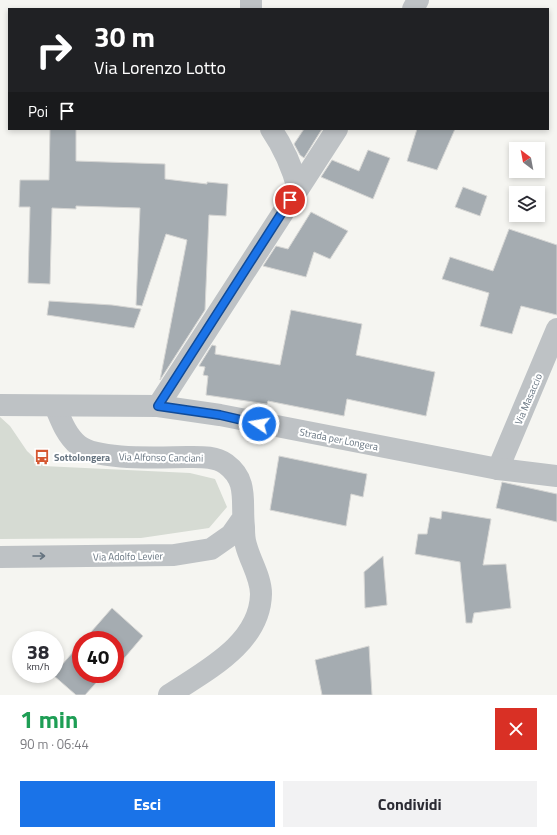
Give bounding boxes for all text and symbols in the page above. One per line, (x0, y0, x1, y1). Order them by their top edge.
text: 30 m (94, 15, 155, 58)
icon: right (28, 24, 80, 76)
text: Via Lorenzo Lotto (94, 54, 226, 81)
text: Poi (28, 100, 48, 123)
icon: arrive (56, 100, 78, 122)
north arrow (509, 142, 545, 178)
map controls (509, 142, 545, 222)
pin (273, 183, 307, 217)
button: layers (509, 186, 545, 222)
icon: arrive (279, 189, 301, 211)
street label: Via Masaccio (511, 371, 546, 427)
position arrow (238, 403, 280, 445)
street label: Strada per Longera (298, 425, 380, 454)
bus stop icon: Sottolongera (33, 448, 51, 466)
street label: Via Alfonso Canciani (119, 449, 203, 466)
place label: Sottolongera (54, 450, 110, 465)
street label: Via Adolfo Levier (93, 548, 164, 565)
one-way arrow (32, 552, 45, 560)
speed limit sign: 40 (72, 631, 124, 683)
text: 38 (27, 636, 49, 667)
text: km/h (27, 659, 49, 674)
text: 1 min (20, 701, 78, 737)
button: close (495, 708, 537, 750)
text: 90 m · 06:44 (20, 734, 89, 754)
button: Esci (20, 781, 275, 827)
button: Condividi (283, 781, 537, 827)

